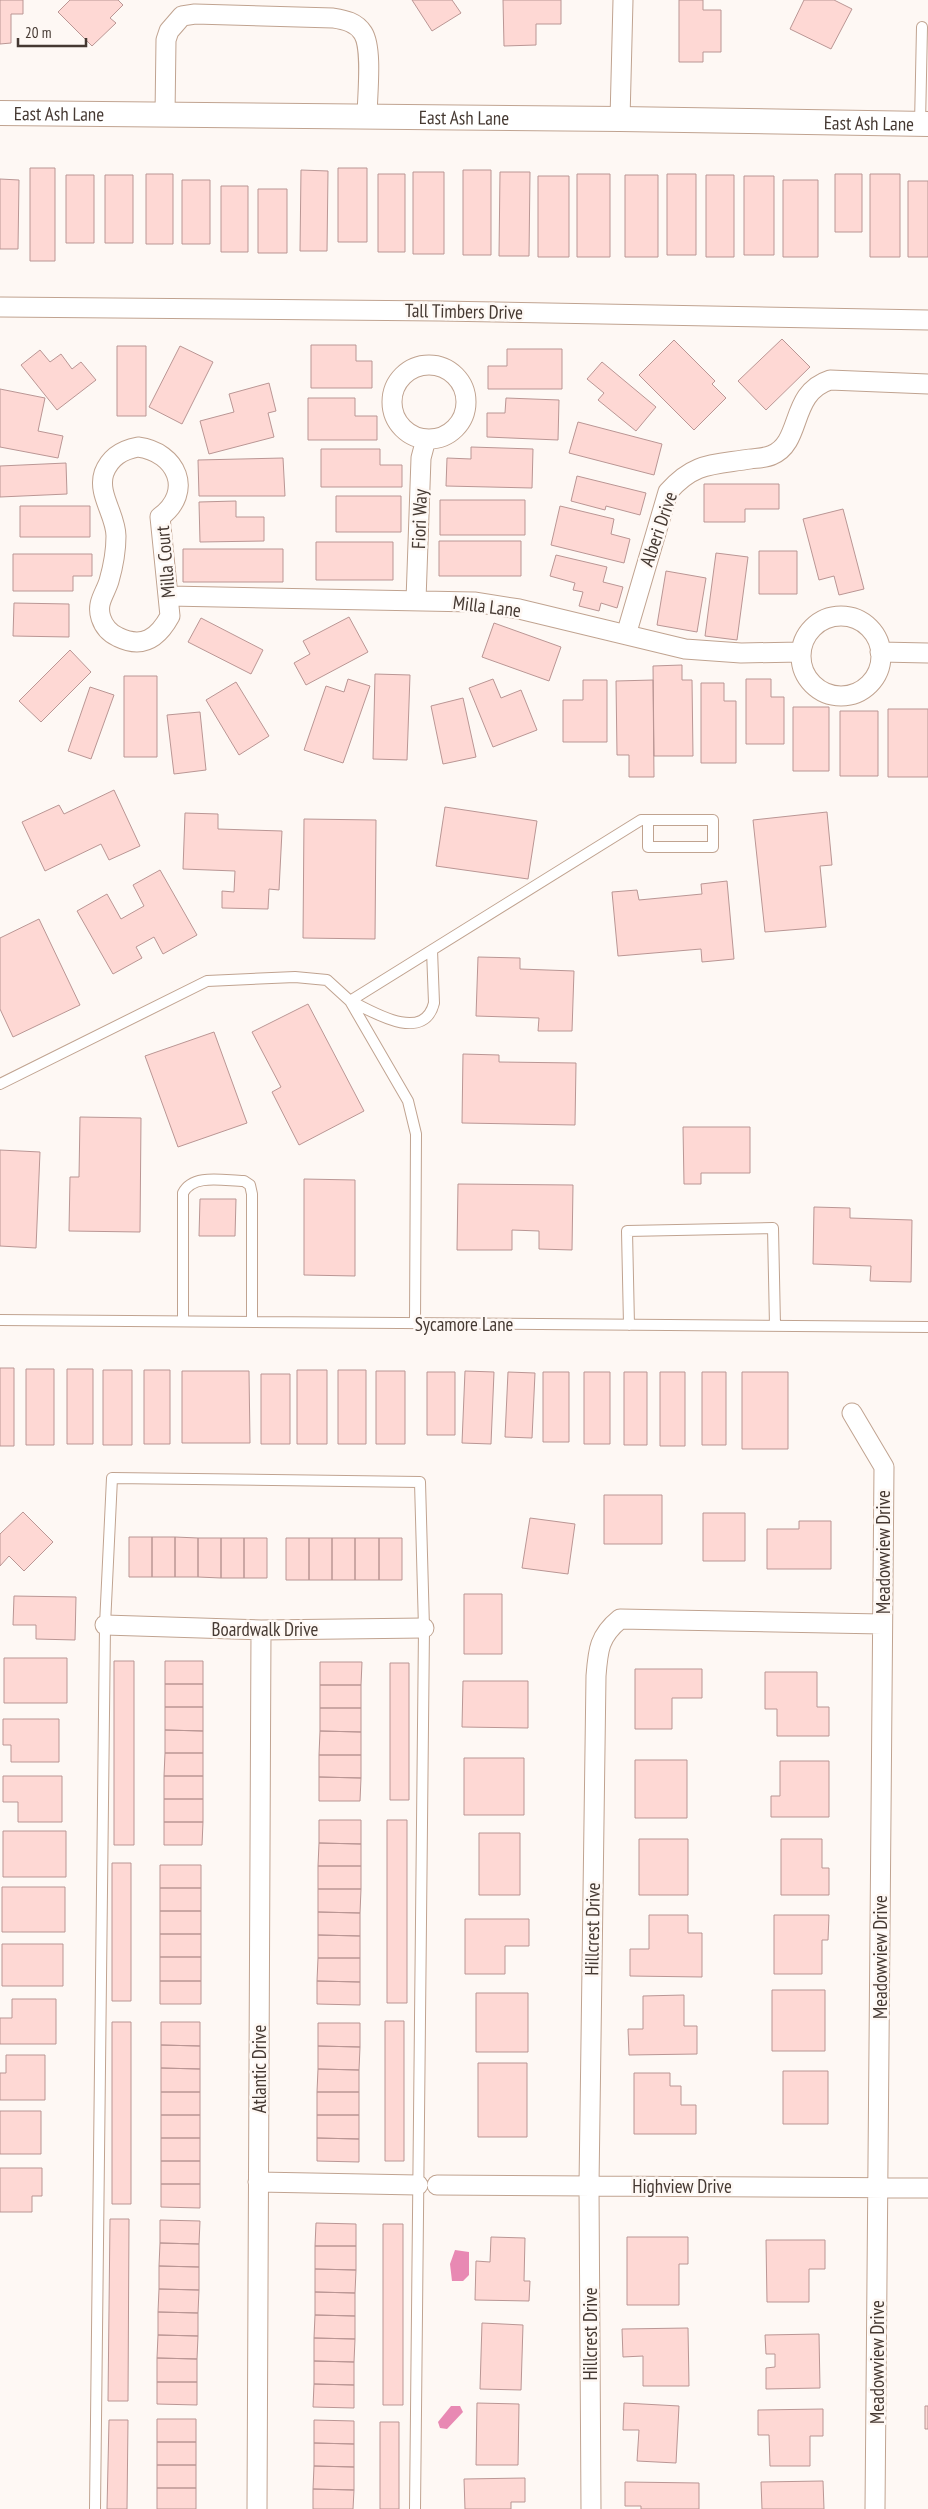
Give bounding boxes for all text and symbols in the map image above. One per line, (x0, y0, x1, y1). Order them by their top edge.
scale bar (18, 15, 85, 47)
text: 20 m (25, 23, 51, 42)
street label: East Ash Lane (14, 101, 104, 126)
street label: East Ash Lane (419, 105, 509, 130)
street label: East Ash Lane (824, 110, 914, 136)
street label: Tall Timbers Drive (405, 298, 523, 324)
street label: Fiori Way (406, 488, 432, 549)
street label: Alberi Drive (634, 488, 682, 569)
street label: Milla Court (150, 524, 180, 599)
street label: Milla Lane (452, 590, 522, 622)
street label: Sycamore Lane (415, 1312, 513, 1336)
street label: Meadowview Drive (871, 1490, 895, 1614)
street label: Boardwalk Drive (212, 1617, 319, 1641)
street label: Hillcrest Drive (579, 1882, 605, 1976)
street label: Meadowview Drive (868, 1895, 892, 2019)
street label: Atlantic Drive (247, 2025, 271, 2113)
street label: Highview Drive (632, 2174, 732, 2198)
street label: Hillcrest Drive (578, 2287, 602, 2381)
street label: Meadowview Drive (865, 2300, 889, 2424)

